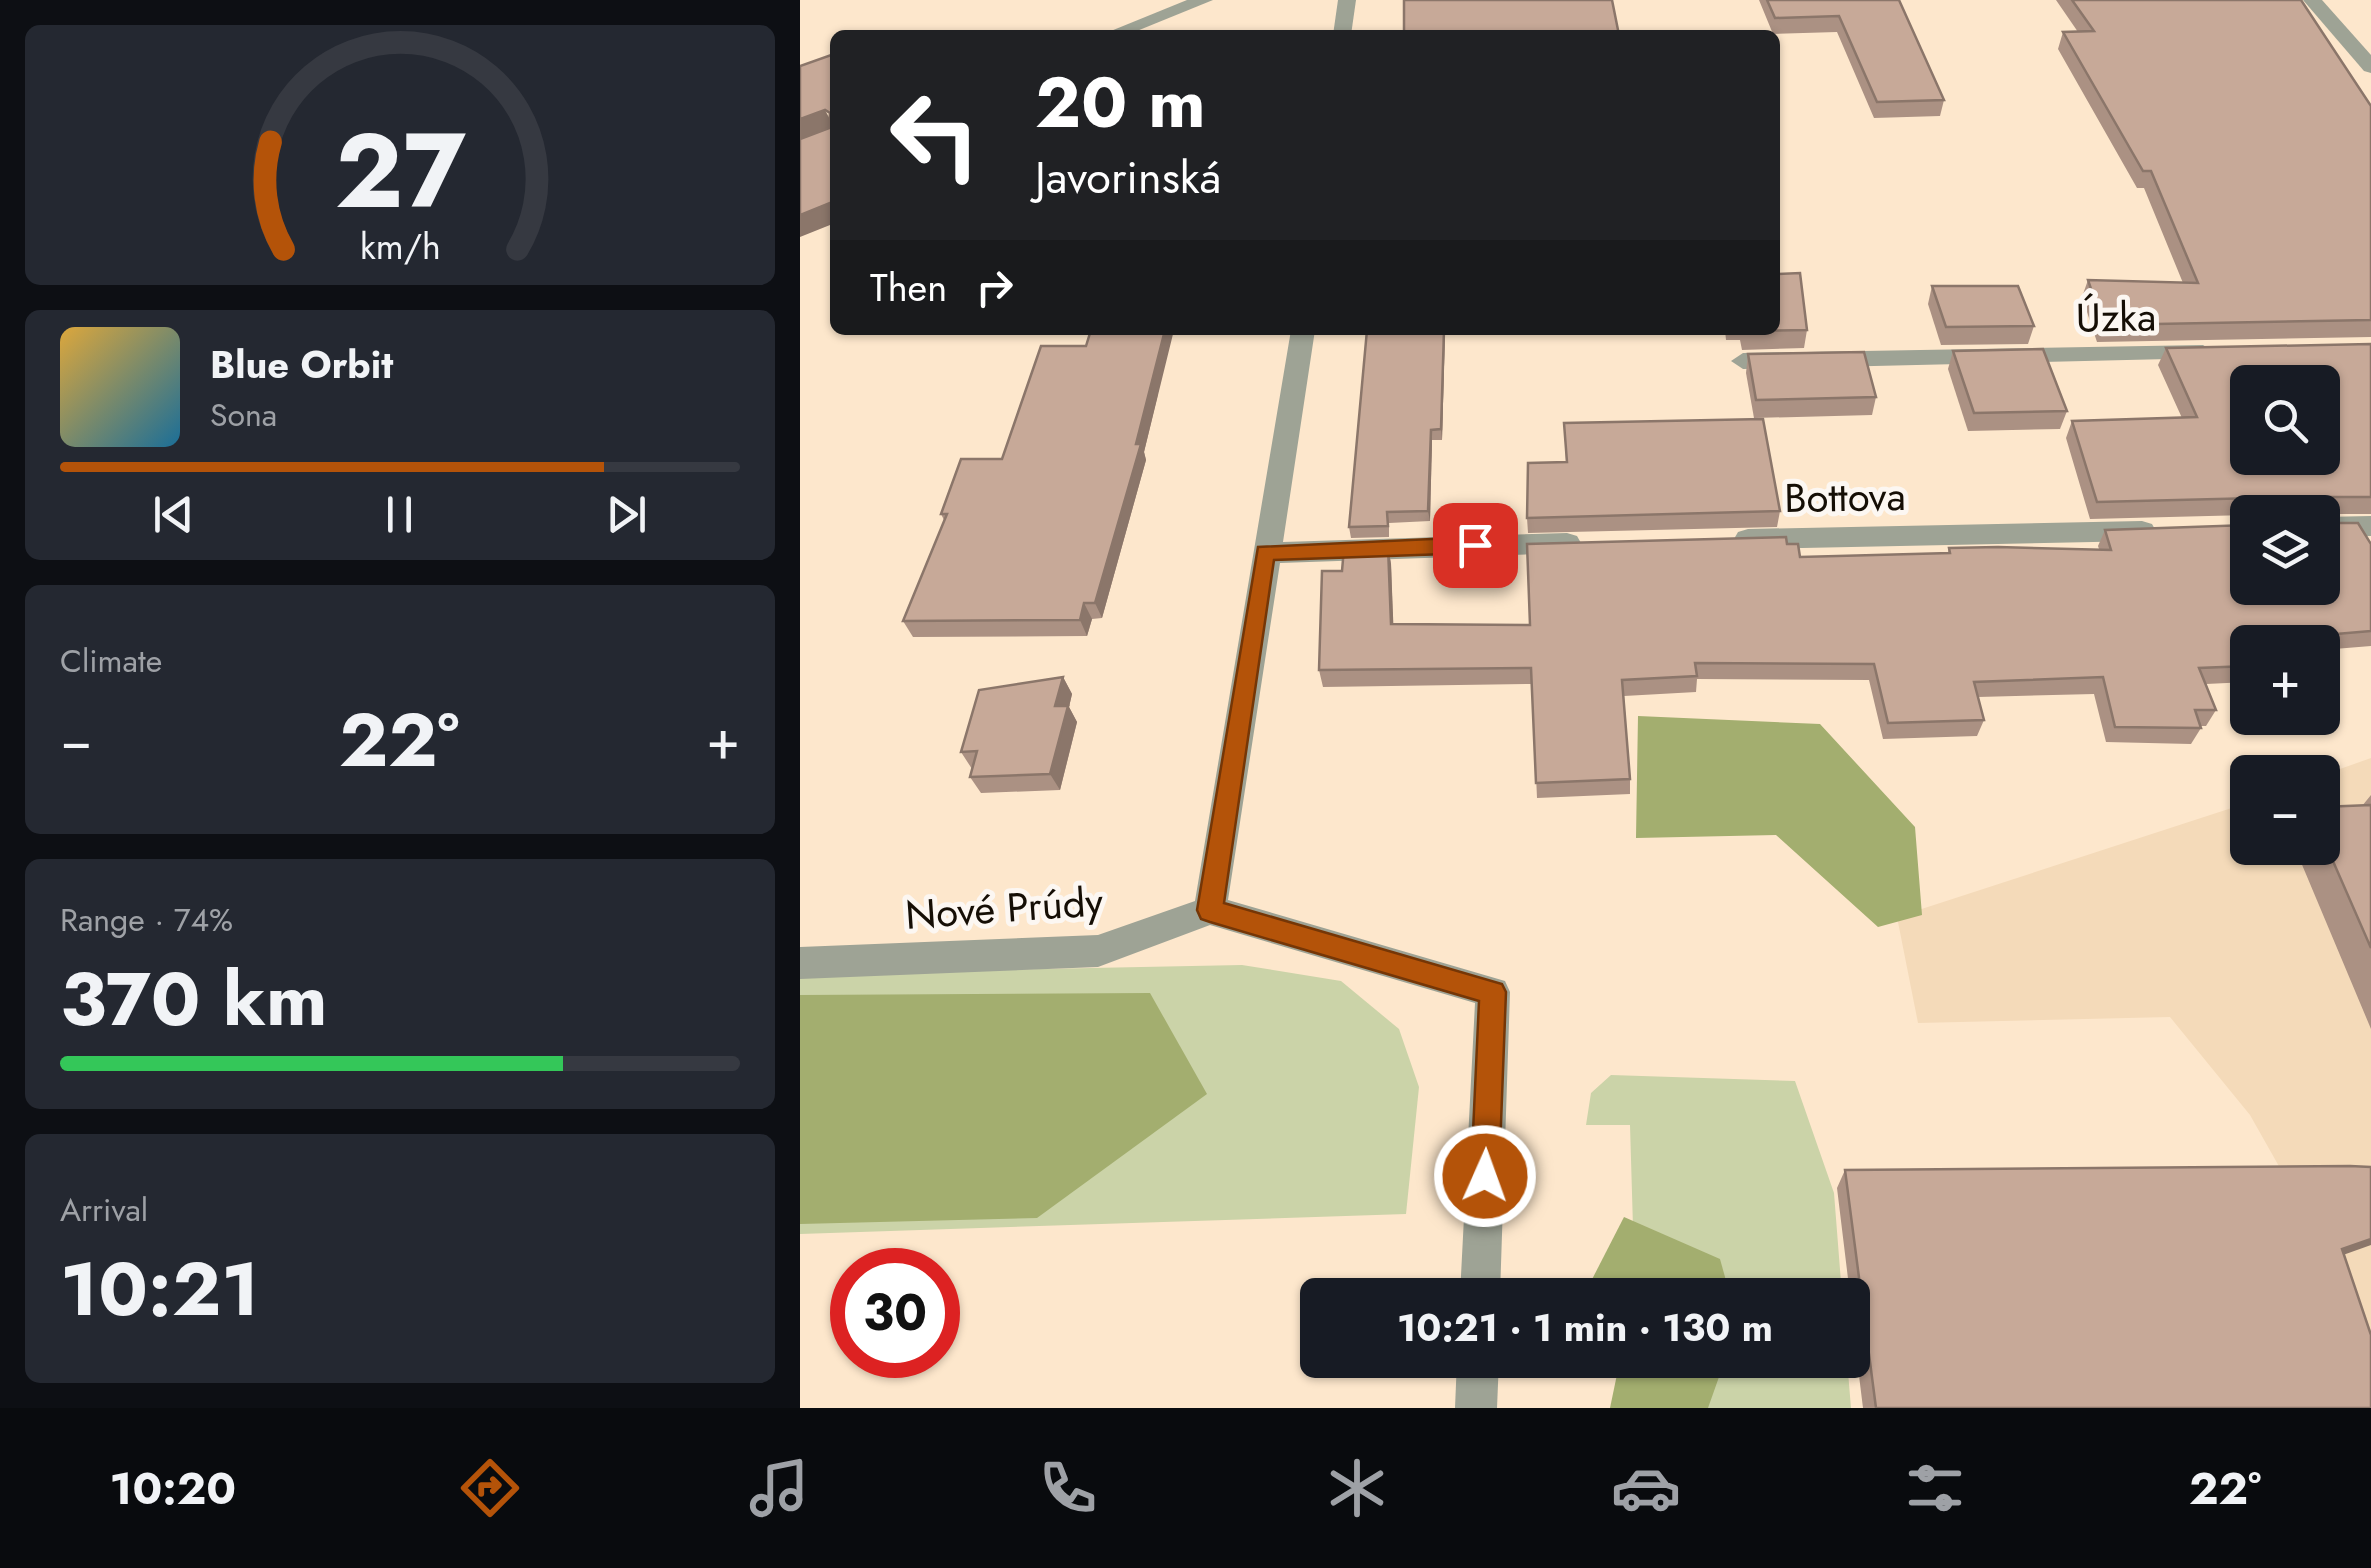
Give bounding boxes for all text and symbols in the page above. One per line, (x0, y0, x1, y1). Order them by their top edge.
text: 20 m (1035, 52, 1206, 153)
icon: left (870, 70, 1000, 200)
text: 27 (335, 96, 466, 246)
text: Javorinská (1035, 145, 1221, 210)
text: km/h (360, 221, 440, 272)
text: Then (870, 260, 947, 315)
icon: right (967, 260, 1022, 315)
street label: Úzka (2075, 287, 2157, 347)
text: Blue Orbit (210, 337, 393, 392)
map controls (2230, 365, 2340, 865)
button: search (2230, 365, 2340, 475)
text: Sona (210, 392, 277, 438)
street label: Bottova (1784, 467, 1906, 527)
icon: previous (146, 487, 201, 542)
icon: pause (372, 487, 427, 542)
icon: next (599, 487, 654, 542)
button: layers (2230, 495, 2340, 605)
pin (1433, 503, 1518, 588)
icon: arrive (1448, 518, 1503, 573)
button: + (2230, 625, 2340, 735)
text: Climate (60, 638, 162, 684)
text: 22° (339, 686, 460, 794)
text: − (60, 700, 92, 780)
text: + (706, 700, 740, 780)
button: − (2230, 755, 2340, 865)
street label: Nové Prúdy (903, 872, 1105, 944)
text: Range · 74% (60, 897, 233, 943)
text: 370 km (60, 945, 328, 1053)
position arrow (1433, 1124, 1537, 1228)
text: Arrival (60, 1187, 148, 1233)
text: 10:21 (60, 1235, 259, 1343)
speed limit sign: 30 (830, 1248, 960, 1378)
text: 10:21 · 1 min · 130 m (1397, 1300, 1773, 1355)
icon: directions (455, 1453, 525, 1523)
icon: music (744, 1453, 814, 1523)
icon: phone (1033, 1453, 1103, 1523)
icon: climate (1322, 1453, 1392, 1523)
icon: car (1611, 1453, 1681, 1523)
icon: filters (1900, 1453, 1970, 1523)
text: 10:20 (110, 1456, 236, 1521)
text: 22° (2189, 1456, 2261, 1521)

